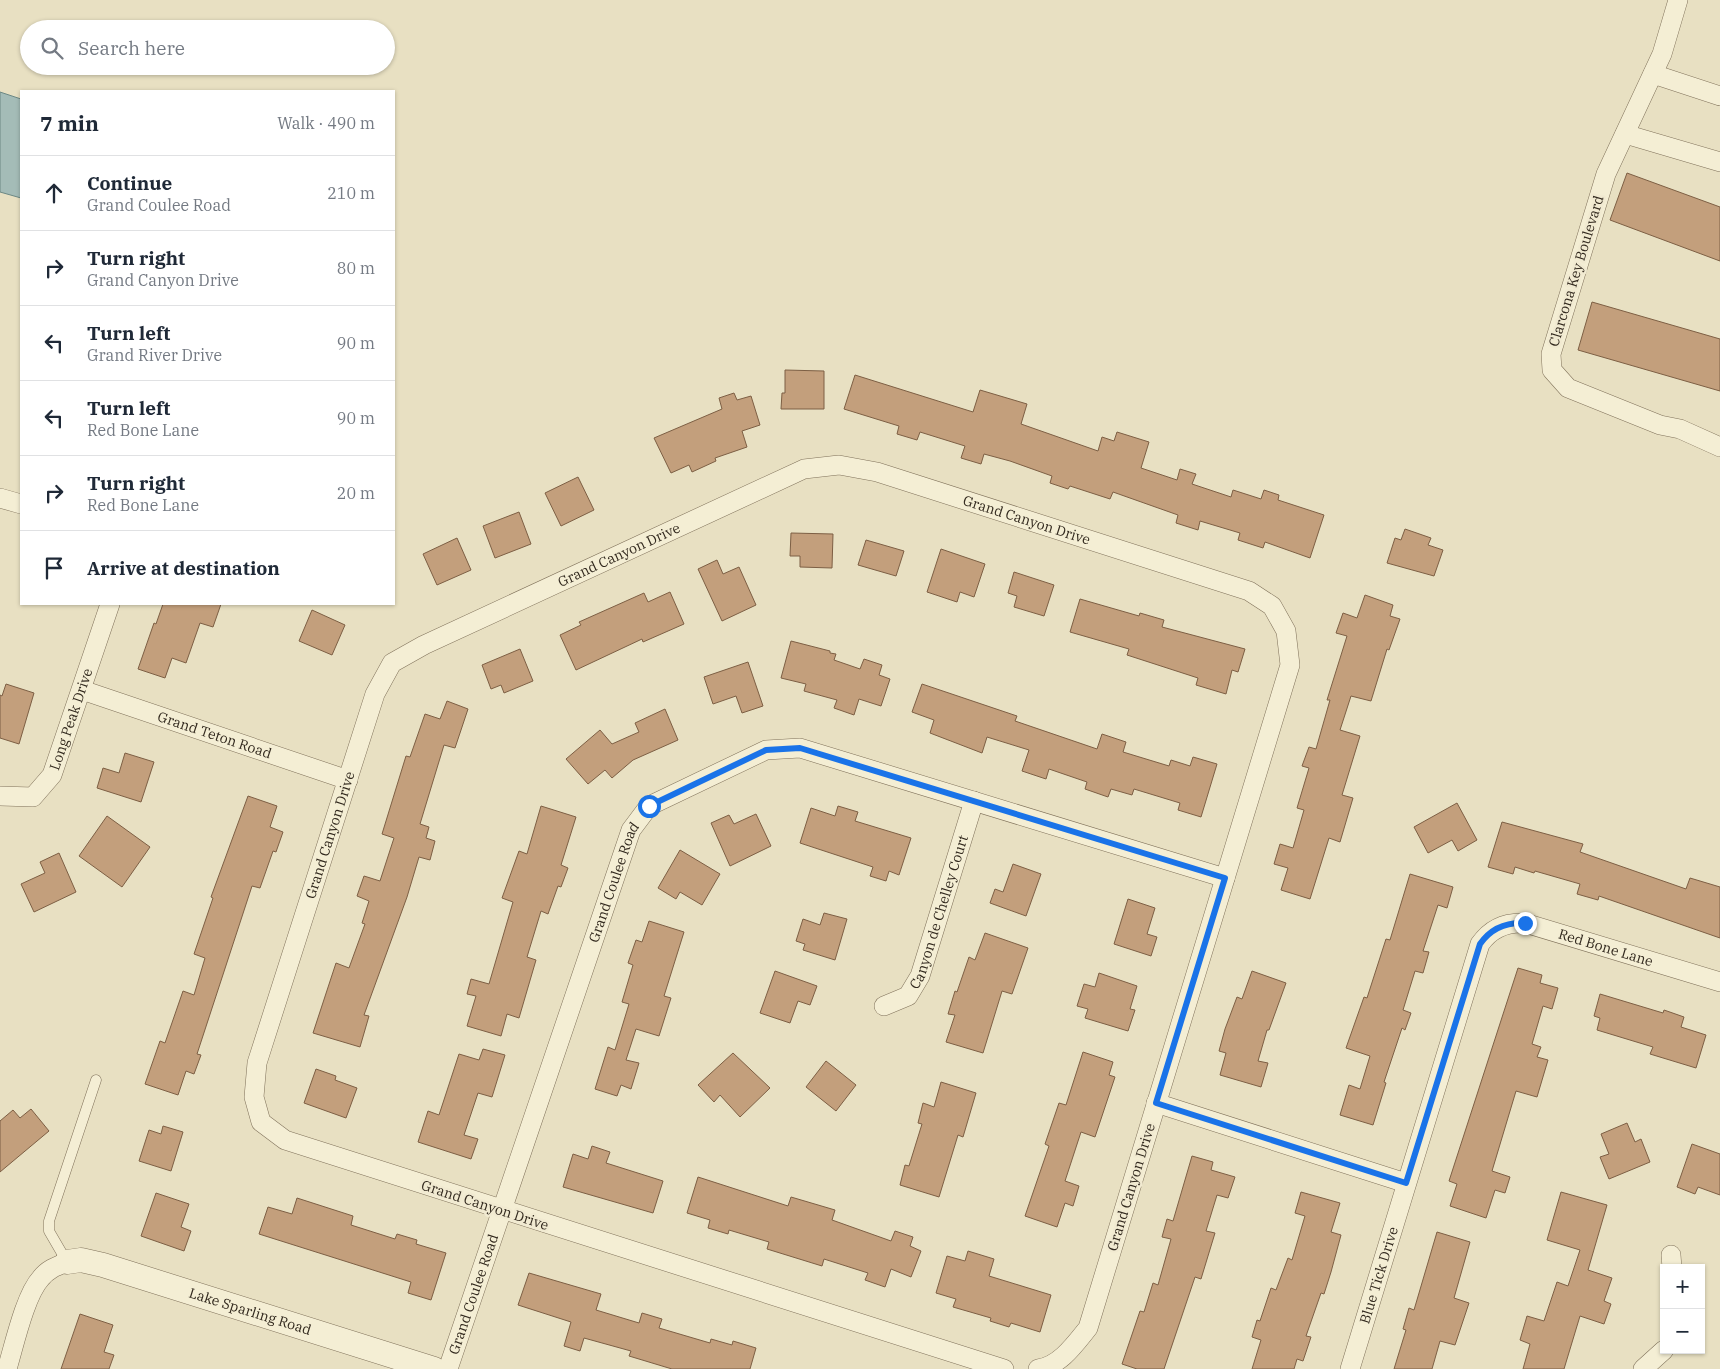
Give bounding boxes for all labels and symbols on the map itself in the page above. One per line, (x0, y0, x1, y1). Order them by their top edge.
street label: Clarcona Key Boulevard (1544, 193, 1608, 349)
street label: Grand Canyon Drive (961, 491, 1093, 549)
street label: Grand Canyon Drive (555, 519, 683, 591)
street label: Long Peak Drive (45, 666, 97, 773)
street label: Grand Teton Road (155, 707, 274, 763)
street label: Grand Canyon Drive (301, 769, 359, 901)
route start (638, 795, 661, 818)
street label: Grand Coulee Road (584, 818, 643, 945)
street label: Canyon de Chelley Court (905, 833, 972, 992)
route end (1514, 912, 1537, 935)
street label: Red Bone Lane (1556, 925, 1655, 970)
street label: Grand Canyon Drive (1103, 1121, 1159, 1253)
street label: Grand Canyon Drive (419, 1176, 551, 1234)
street label: Blue Tick Drive (1355, 1225, 1402, 1326)
street label: Grand Coulee Road (445, 1231, 502, 1357)
street label: Lake Sparling Road (187, 1284, 314, 1339)

